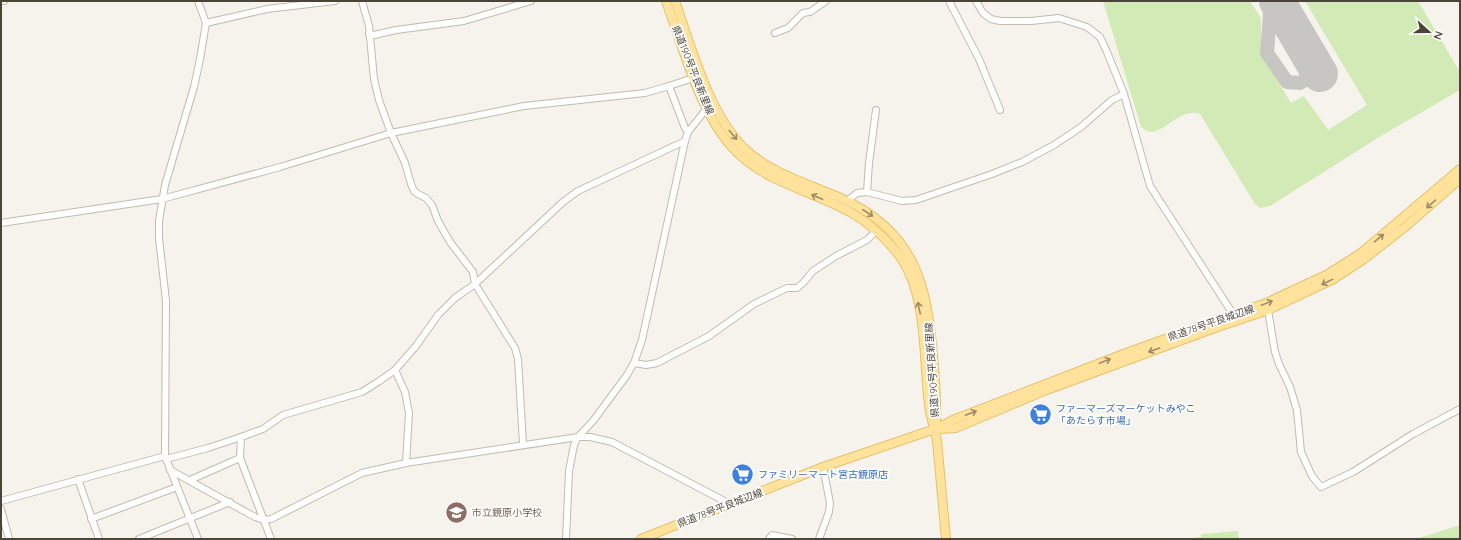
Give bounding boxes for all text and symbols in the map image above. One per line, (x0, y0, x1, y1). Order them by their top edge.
north arrow (1409, 12, 1449, 52)
street label: 県道190号平良新里線 (669, 23, 717, 117)
text: N (1430, 29, 1446, 42)
one-way arrow (729, 130, 738, 140)
one-way arrow (812, 193, 824, 201)
one-way arrow (1425, 200, 1436, 209)
one-way arrow (862, 210, 874, 218)
one-way arrow (1373, 233, 1384, 242)
one-way arrow (1321, 279, 1333, 287)
one-way arrow (1260, 298, 1272, 306)
one-way arrow (914, 302, 922, 315)
street label: 県道78号平良城辺線 (1166, 302, 1256, 344)
street label: 県道190号平良新里線 (922, 322, 942, 418)
one-way arrow (1149, 347, 1161, 355)
one-way arrow (1099, 356, 1111, 364)
supermarket icon: ファーマーズマーケットみやこ 「あたらす市場」 (1028, 401, 1054, 427)
place label: ファーマーズマーケットみやこ 「あたらす市場」 (1056, 402, 1196, 427)
one-way arrow (964, 409, 976, 417)
supermarket icon: ファミリーマート宮古鏡原店 (729, 461, 755, 487)
place label: ファミリーマート宮古鏡原店 (758, 468, 888, 481)
street label: 県道78号平良城辺線 (675, 486, 765, 530)
school or university icon: 市立鏡原小学校 (444, 499, 470, 525)
place label: 市立鏡原小学校 (472, 506, 542, 519)

